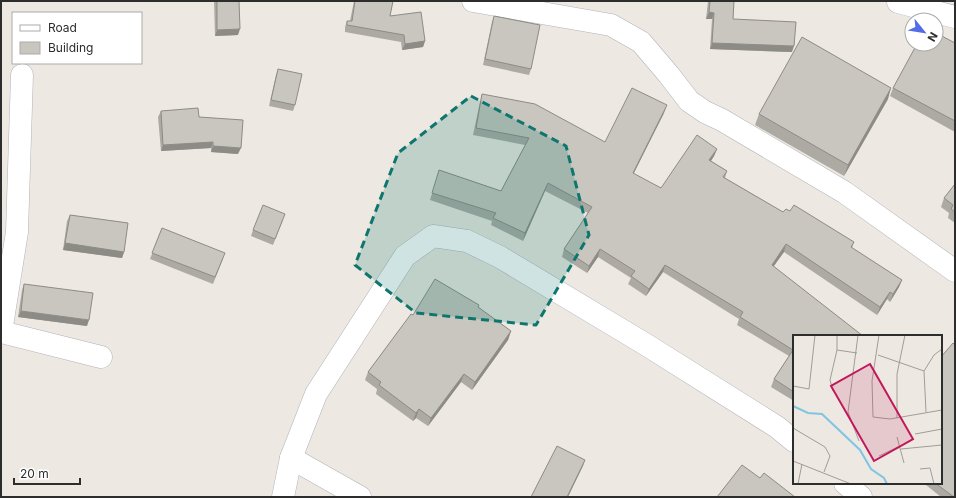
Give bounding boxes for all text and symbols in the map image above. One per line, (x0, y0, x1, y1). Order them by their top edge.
legend (12, 12, 142, 64)
north arrow (904, 12, 944, 52)
text: Road (48, 20, 77, 35)
text: N (925, 30, 941, 44)
text: Building (48, 40, 93, 55)
inset map (793, 335, 942, 484)
scale bar (14, 460, 80, 486)
text: 20 m (20, 466, 49, 481)

